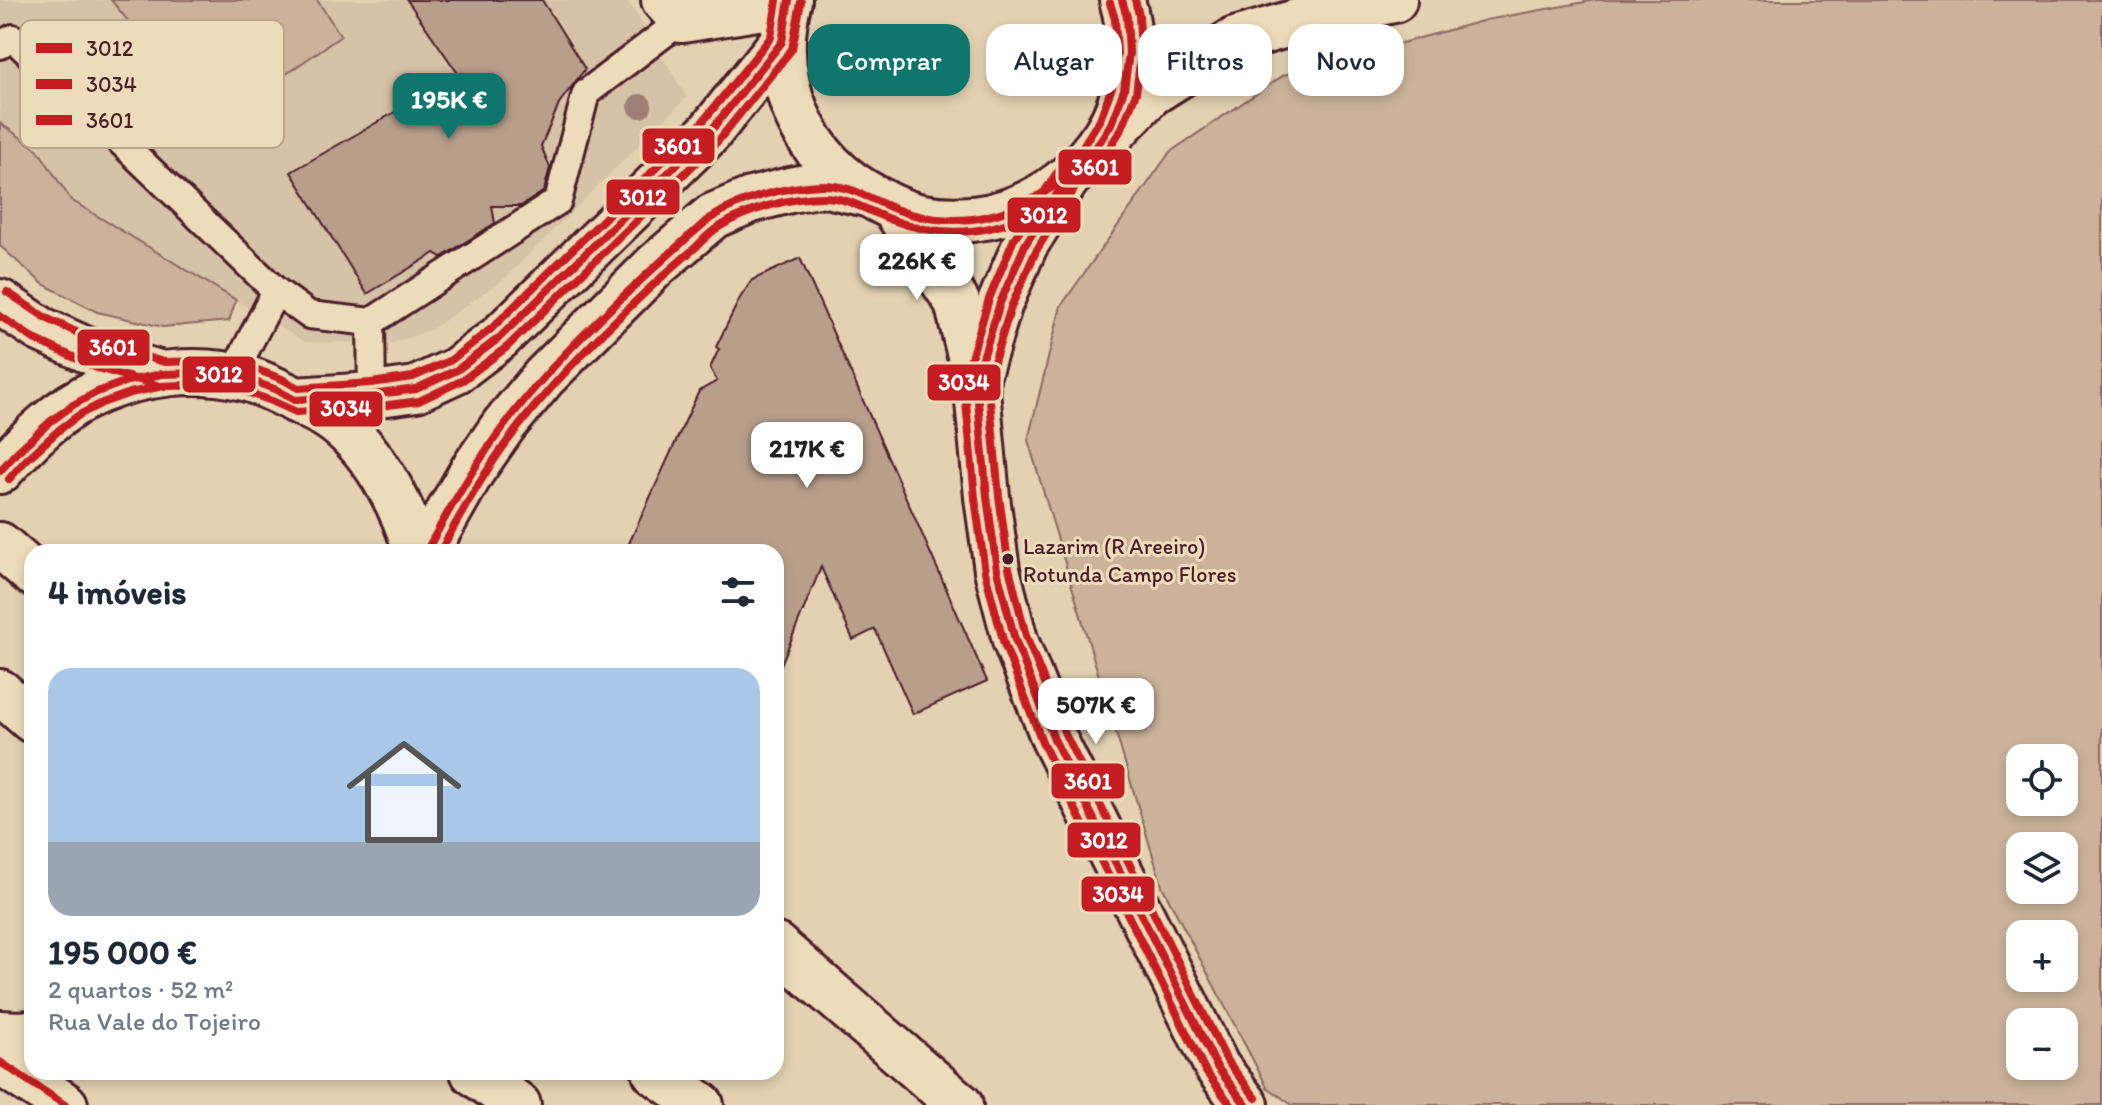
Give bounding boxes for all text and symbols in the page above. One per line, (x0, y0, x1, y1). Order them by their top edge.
legend (20, 20, 284, 148)
chip: Comprar (808, 24, 970, 96)
chip: Alugar (986, 24, 1122, 96)
chip: Filtros (1138, 24, 1272, 96)
chip: Novo (1288, 24, 1404, 96)
text: 3012 (86, 35, 134, 62)
text: 3034 (86, 71, 137, 98)
pin: 195K € (384, 73, 514, 141)
text: 195K € (411, 83, 487, 115)
text: 3601 (86, 107, 133, 134)
line badge: 3601 (641, 127, 716, 165)
text: 3601 (654, 133, 702, 160)
line badge: 3601 (1057, 148, 1133, 186)
text: 3601 (1071, 154, 1119, 181)
line badge: 3012 (605, 178, 681, 216)
text: 3012 (619, 184, 667, 211)
line badge: 3012 (1006, 196, 1082, 234)
text: 3012 (1020, 202, 1068, 229)
pin: 226K € (852, 234, 982, 302)
text: 226K € (878, 244, 956, 276)
line badge: 3601 (76, 328, 151, 367)
text: 3601 (89, 334, 137, 361)
line badge: 3012 (181, 355, 257, 394)
text: 3012 (195, 361, 243, 388)
line badge: 3034 (926, 363, 1002, 402)
text: 3034 (939, 369, 990, 396)
line badge: 3034 (308, 390, 384, 428)
text: 3034 (321, 395, 372, 422)
pin: 217K € (742, 422, 872, 490)
text: 217K € (769, 432, 845, 464)
place label: Lazarim (R Areeiro) Rotunda Campo Flores (1023, 533, 1237, 588)
marker: Lazarim (R Areeiro) Rotunda Campo Flores (1000, 551, 1016, 567)
icon: filters (716, 570, 760, 614)
text: 4 imóveis (48, 572, 187, 613)
pin: 507K € (1031, 678, 1161, 746)
text: 507K € (1056, 688, 1136, 720)
icon: home (332, 720, 476, 864)
map controls (2006, 744, 2078, 1080)
button: locate (2006, 744, 2078, 816)
line badge: 3601 (1050, 762, 1126, 800)
text: 3601 (1064, 768, 1112, 795)
line badge: 3012 (1066, 821, 1142, 859)
text: 3012 (1080, 827, 1128, 854)
button: layers (2006, 832, 2078, 904)
line badge: 3034 (1080, 875, 1156, 913)
text: 3034 (1093, 881, 1144, 908)
button: + (2006, 920, 2078, 992)
text: 195 000 € (48, 932, 197, 973)
text: 2 quartos · 52 m² (48, 973, 233, 1005)
text: Rua Vale do Tojeiro (48, 1005, 261, 1037)
button: − (2006, 1008, 2078, 1080)

